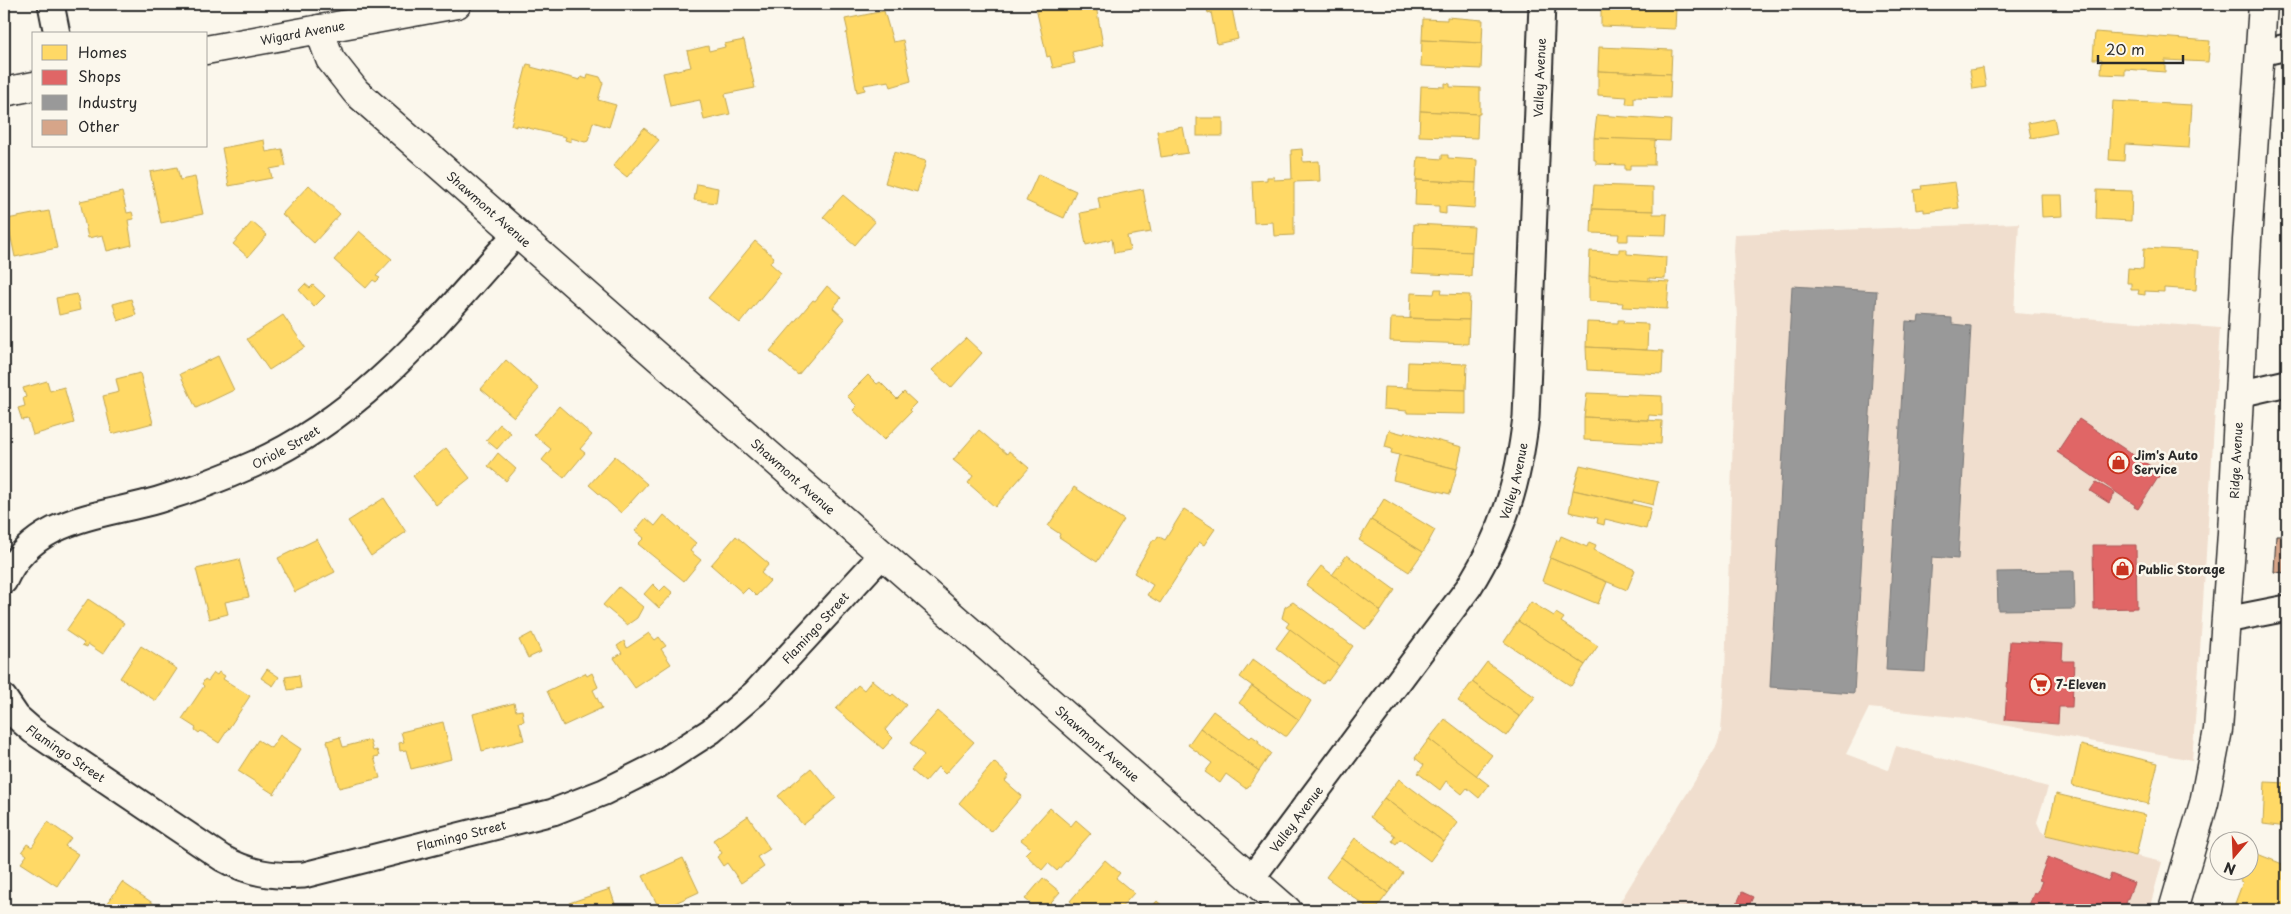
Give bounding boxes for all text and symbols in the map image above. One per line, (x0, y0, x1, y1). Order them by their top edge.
street label: Wigard Avenue (259, 16, 347, 49)
legend (32, 32, 208, 148)
scale bar (2098, 32, 2184, 64)
street label: Valley Avenue (1529, 37, 1550, 118)
text: 20 m (2106, 37, 2145, 60)
text: Homes (78, 40, 127, 63)
text: Shops (78, 64, 121, 87)
text: Industry (78, 90, 137, 113)
text: Other (78, 114, 119, 137)
street label: Shawmont Avenue (443, 167, 536, 251)
street label: Oriole Street (249, 421, 323, 473)
street label: Ridge Avenue (2225, 421, 2247, 499)
street label: Shawmont Avenue (747, 434, 840, 519)
street label: Valley Avenue (1495, 441, 1531, 522)
place label: Jim's Auto Service (2134, 446, 2198, 478)
shop icon: Jim's Auto Service (2106, 450, 2130, 474)
shop icon: Public Storage (2110, 557, 2134, 581)
place label: Public Storage (2138, 560, 2225, 578)
street label: Flamingo Street (777, 588, 853, 667)
supermarket icon: 7-Eleven (2028, 672, 2052, 696)
place label: 7-Eleven (2056, 675, 2106, 693)
street label: Shawmont Avenue (1051, 701, 1144, 786)
street label: Flamingo Street (22, 720, 109, 786)
street label: Valley Avenue (1265, 781, 1327, 856)
street label: Flamingo Street (414, 815, 508, 855)
north arrow (2208, 832, 2258, 882)
text: N (2221, 857, 2238, 880)

